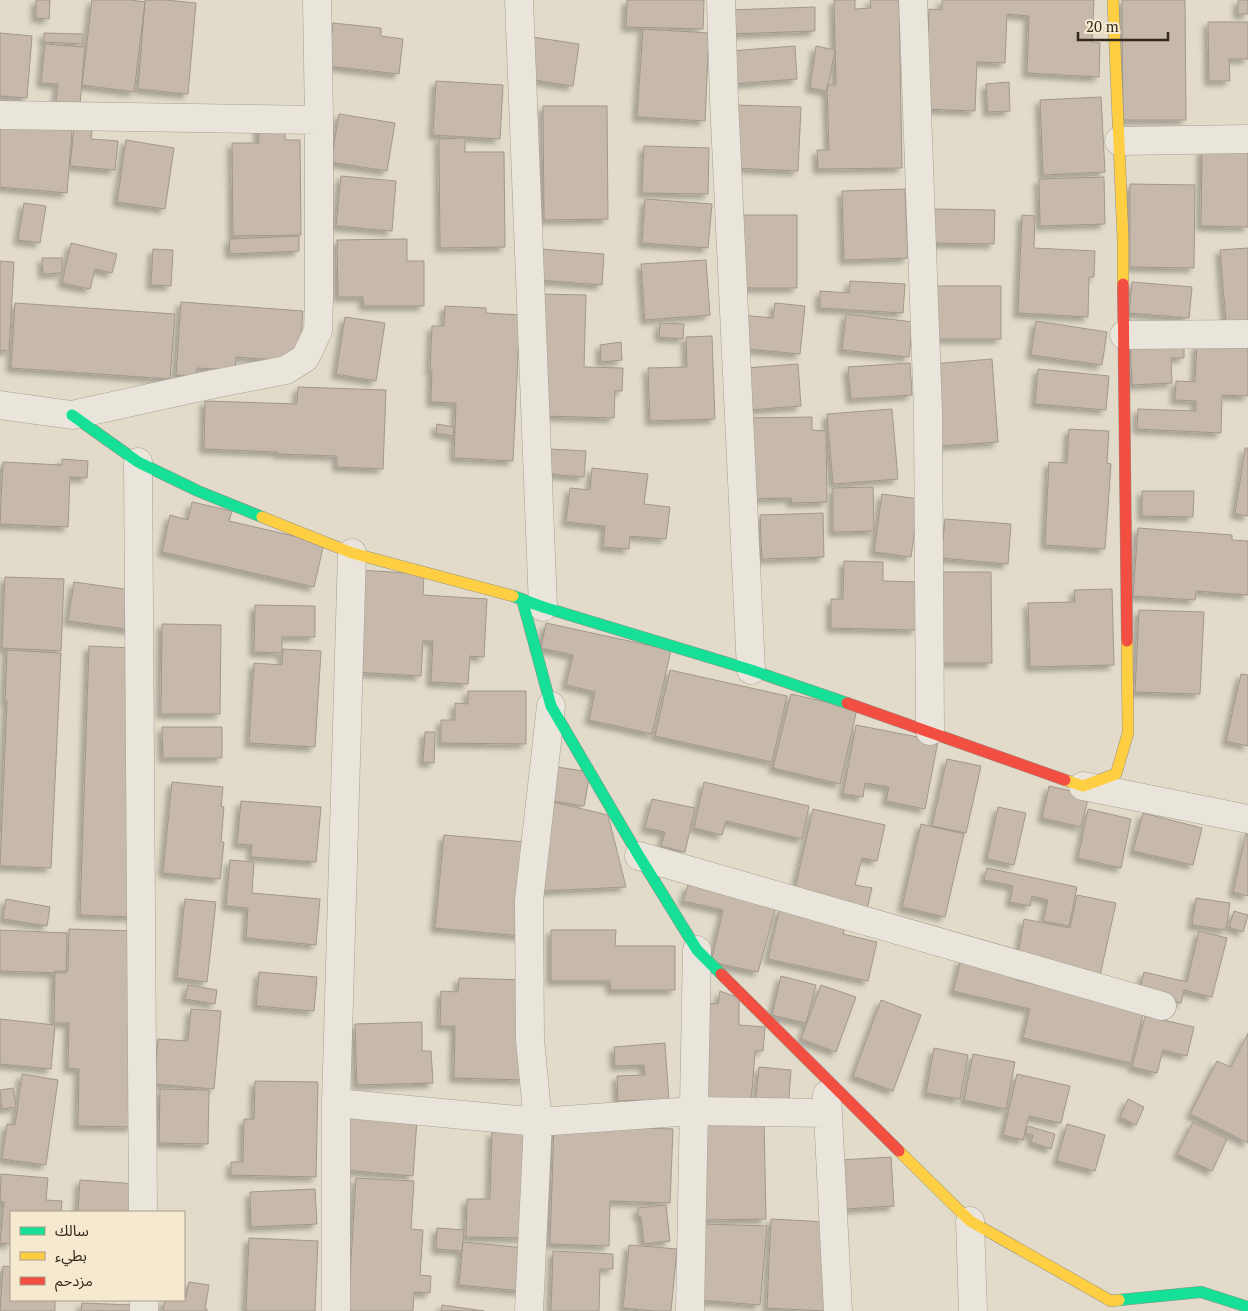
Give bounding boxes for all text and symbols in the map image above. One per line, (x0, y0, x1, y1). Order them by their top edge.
scale bar (1078, 10, 1168, 42)
text: 20 m (1086, 16, 1119, 36)
legend (10, 1211, 185, 1301)
text: سالك (55, 1220, 89, 1240)
text: بطيء (55, 1245, 87, 1267)
text: مزدحم (55, 1270, 93, 1292)

